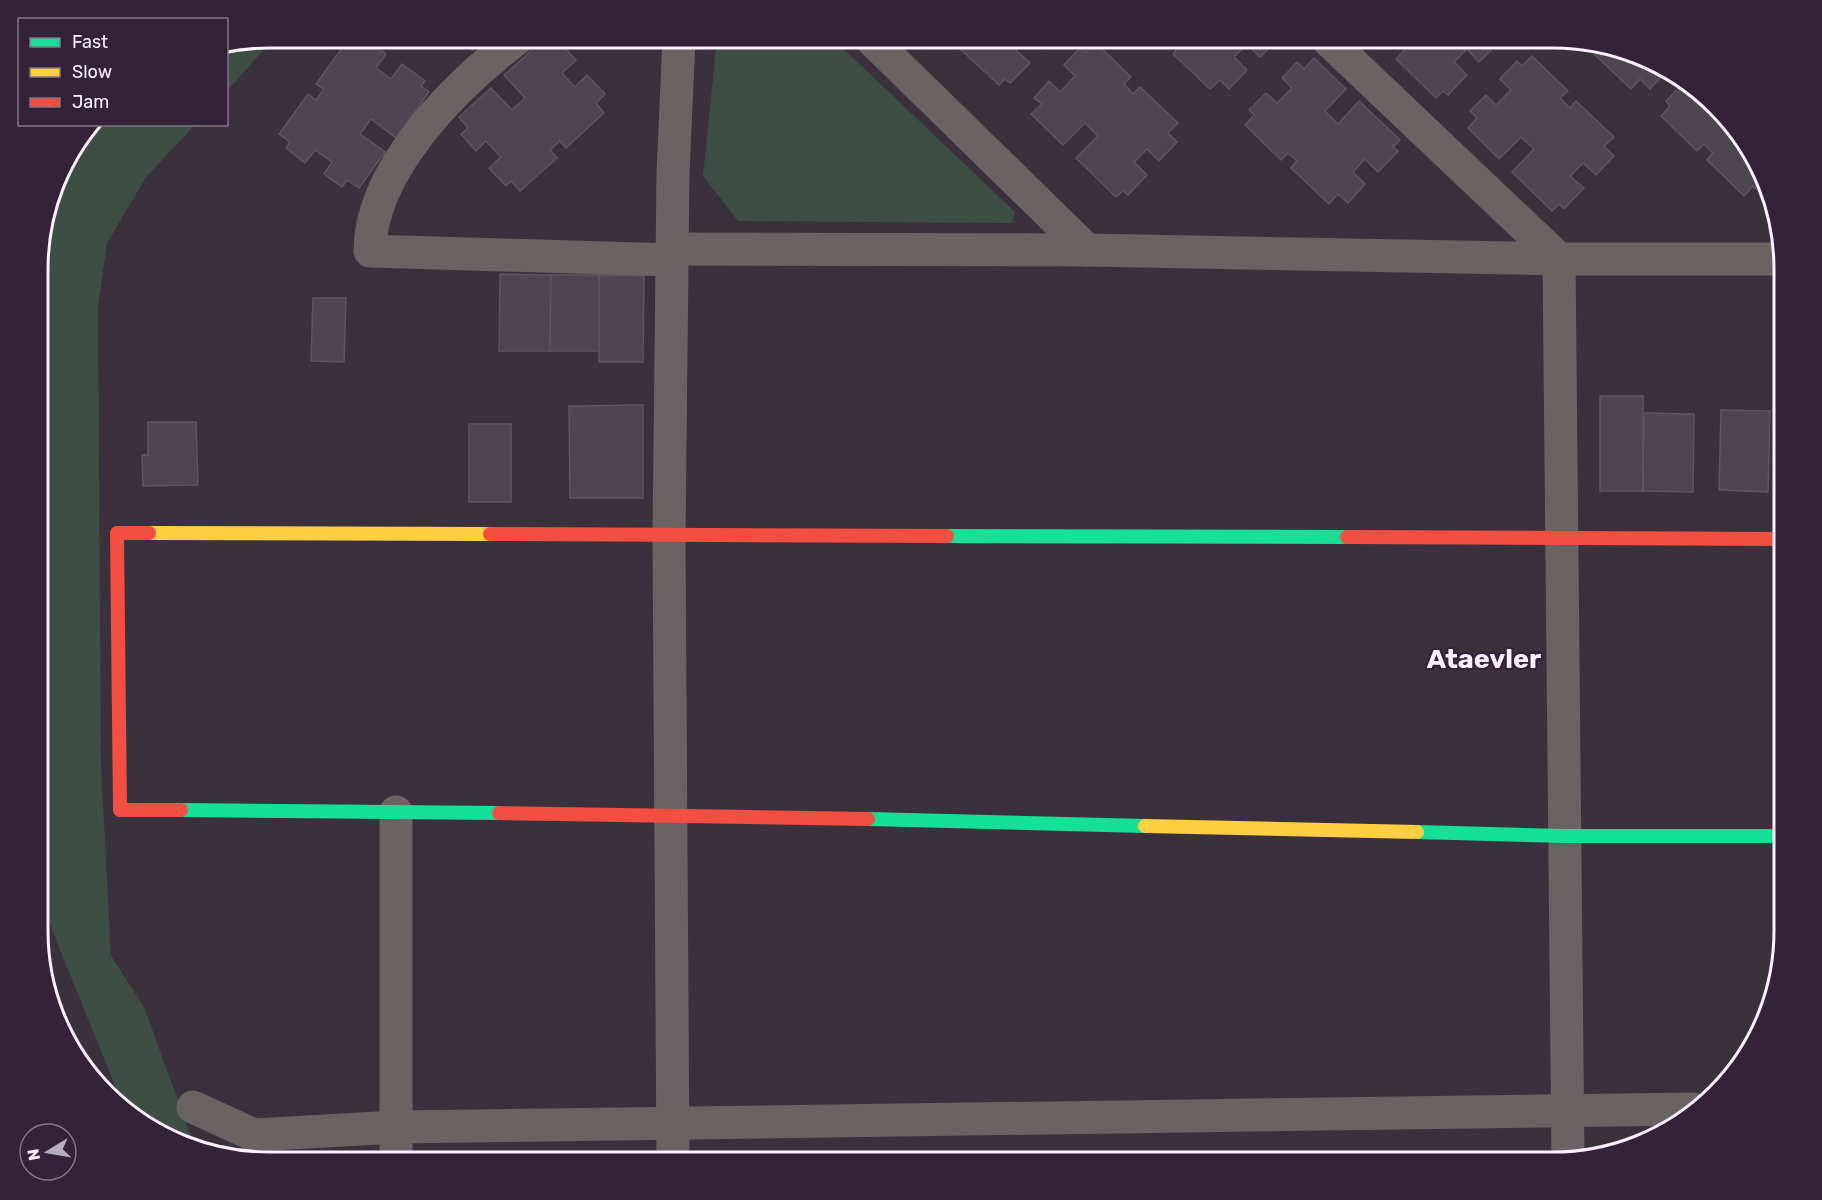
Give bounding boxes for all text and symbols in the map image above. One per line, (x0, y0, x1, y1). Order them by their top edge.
legend (18, 18, 228, 126)
text: Fast (72, 31, 108, 53)
text: Slow (72, 61, 112, 83)
text: Jam (72, 91, 109, 113)
district label: Ataevler (1427, 643, 1541, 675)
north arrow (18, 1122, 78, 1182)
text: N (23, 1147, 44, 1162)

